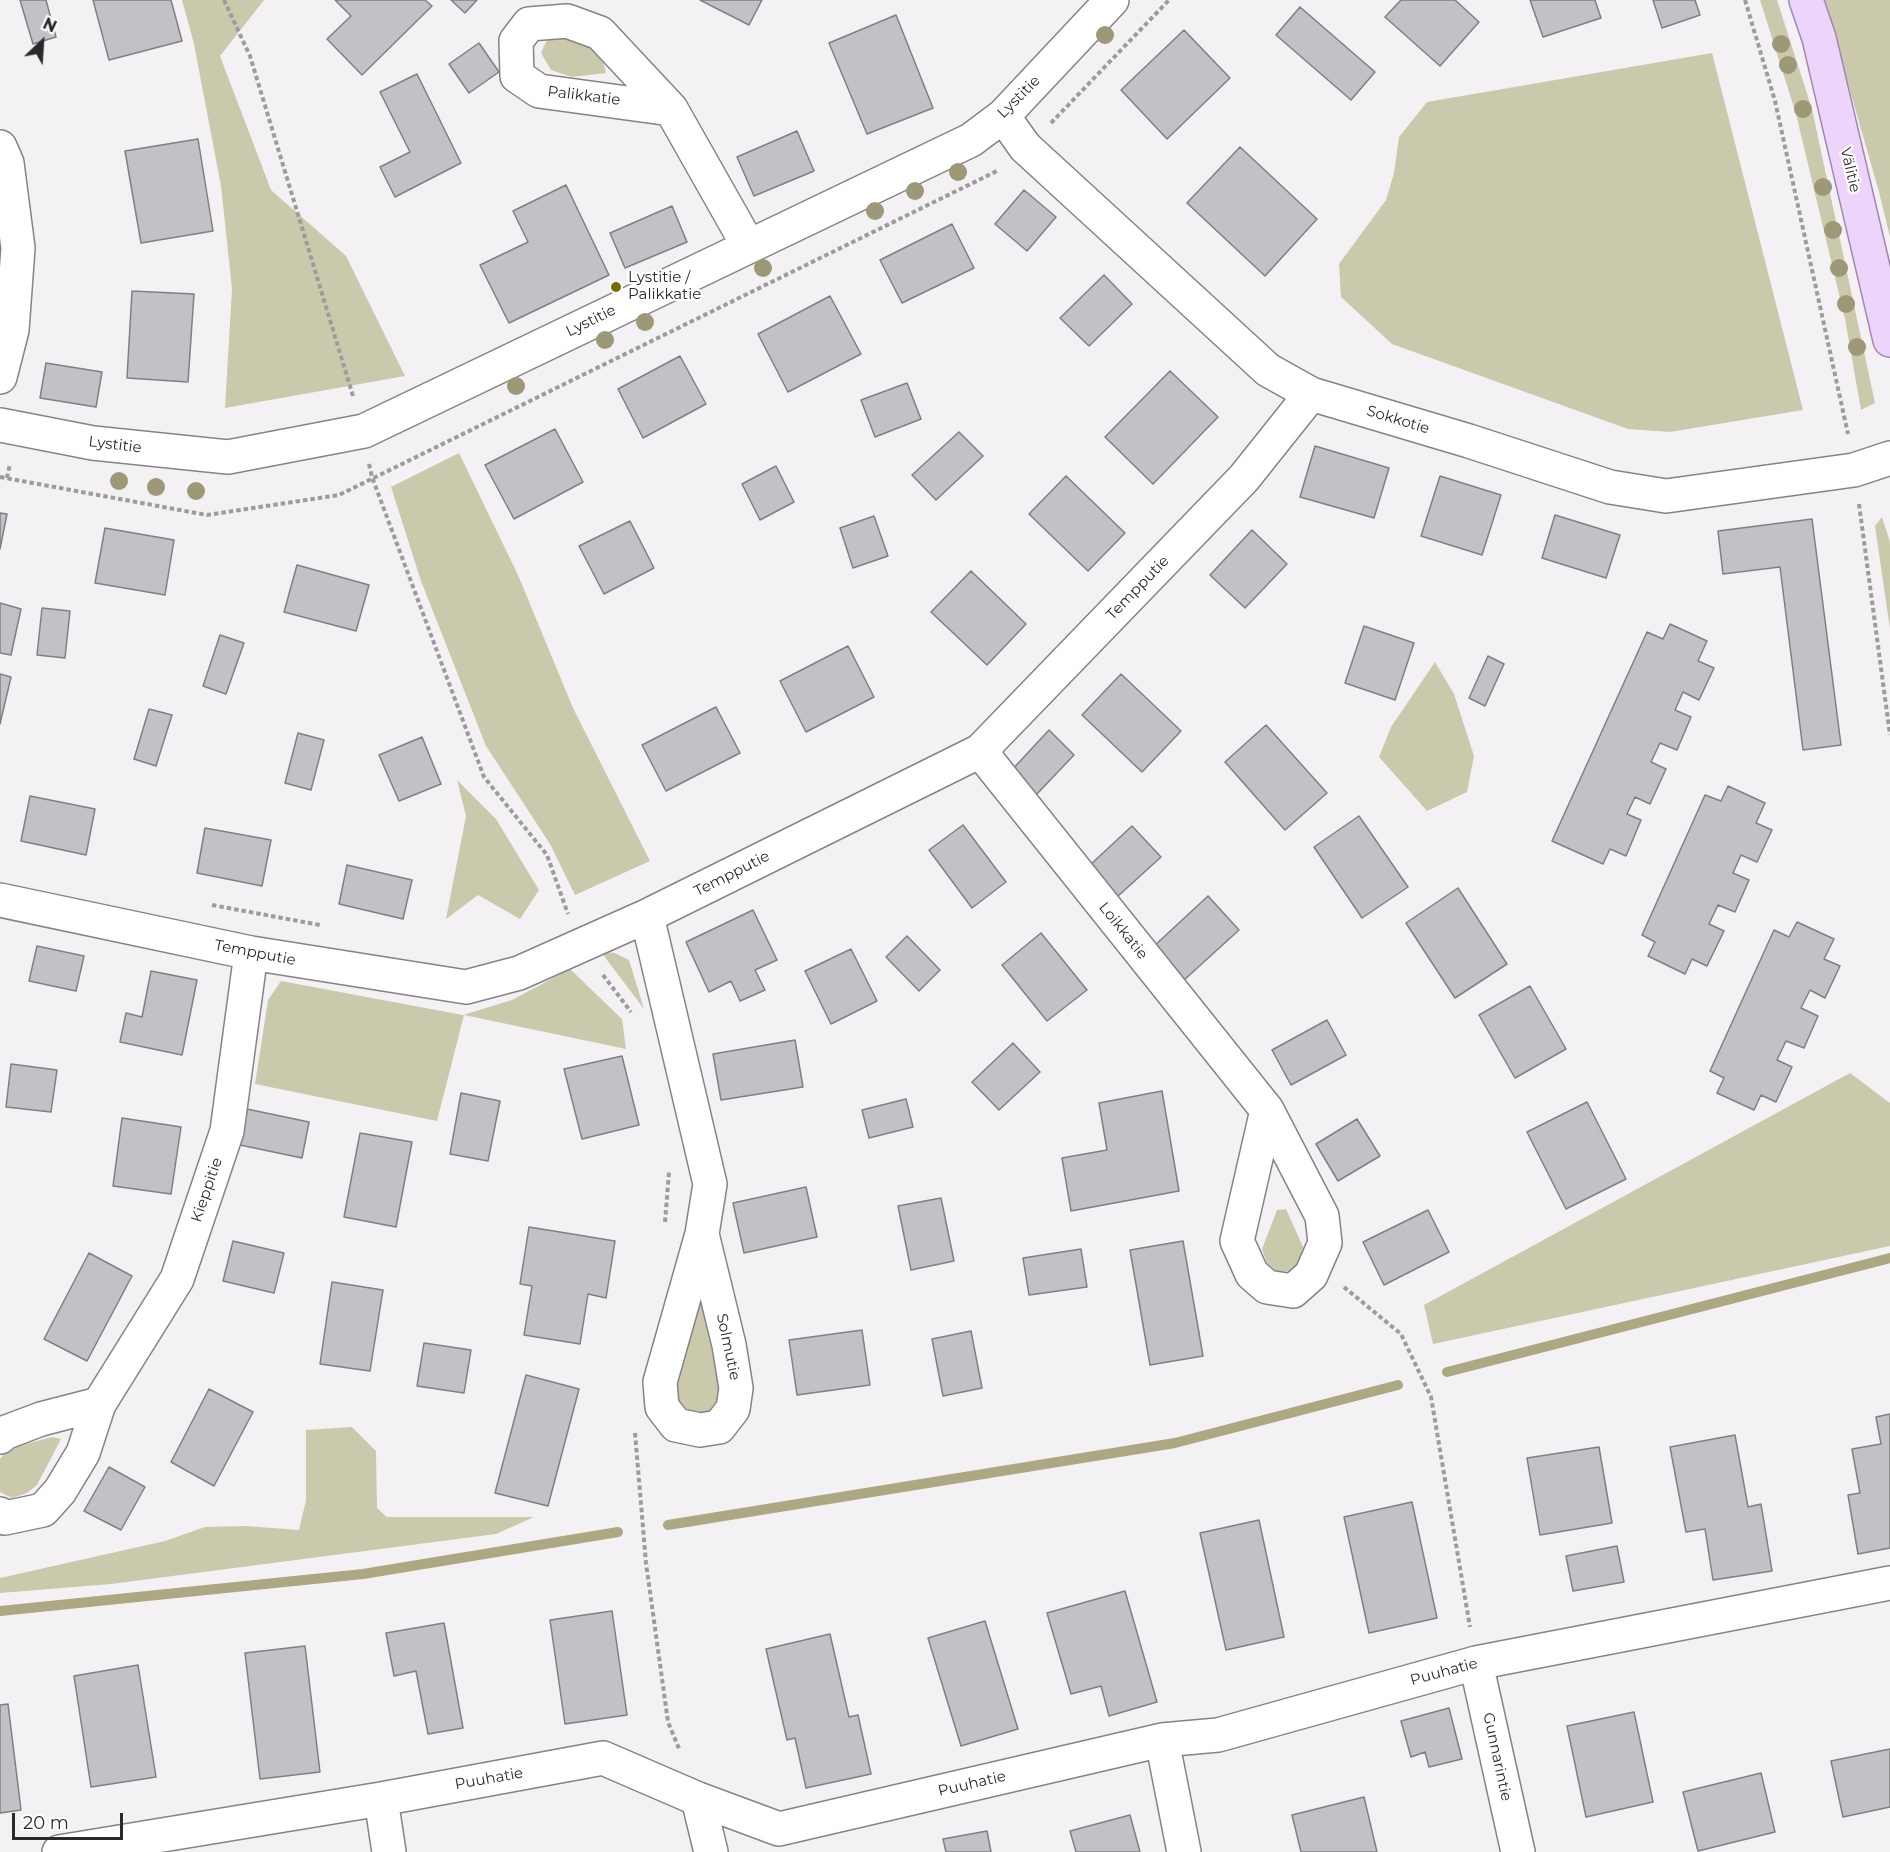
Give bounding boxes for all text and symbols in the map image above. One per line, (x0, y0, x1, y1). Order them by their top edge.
north arrow (12, 12, 72, 72)
text: N (40, 14, 60, 37)
street label: Lystitie (994, 72, 1044, 122)
street label: Palikkatie (547, 83, 621, 109)
street label: Välitie (1836, 146, 1864, 194)
place label: Lystitie / Palikkatie (628, 269, 701, 304)
marker: Lystitie / Palikkatie (609, 280, 623, 294)
street label: Lystitie (563, 301, 619, 341)
street label: Sokkotie (1364, 402, 1432, 438)
street label: Lystitie (87, 433, 143, 457)
street label: Tempputie (1103, 552, 1173, 624)
street label: Tempputie (691, 847, 773, 901)
street label: Loikkatie (1095, 899, 1151, 963)
street label: Tempputie (213, 936, 297, 970)
street label: Kieppitie (188, 1155, 226, 1225)
street label: Solmutie (712, 1312, 744, 1382)
street label: Puuhatie (1408, 1654, 1480, 1690)
street label: Gunnarintie (1479, 1711, 1515, 1803)
street label: Puuhatie (453, 1764, 525, 1794)
street label: Puuhatie (936, 1767, 1008, 1801)
scale bar (15, 1801, 126, 1839)
text: 20 m (23, 1812, 69, 1834)

